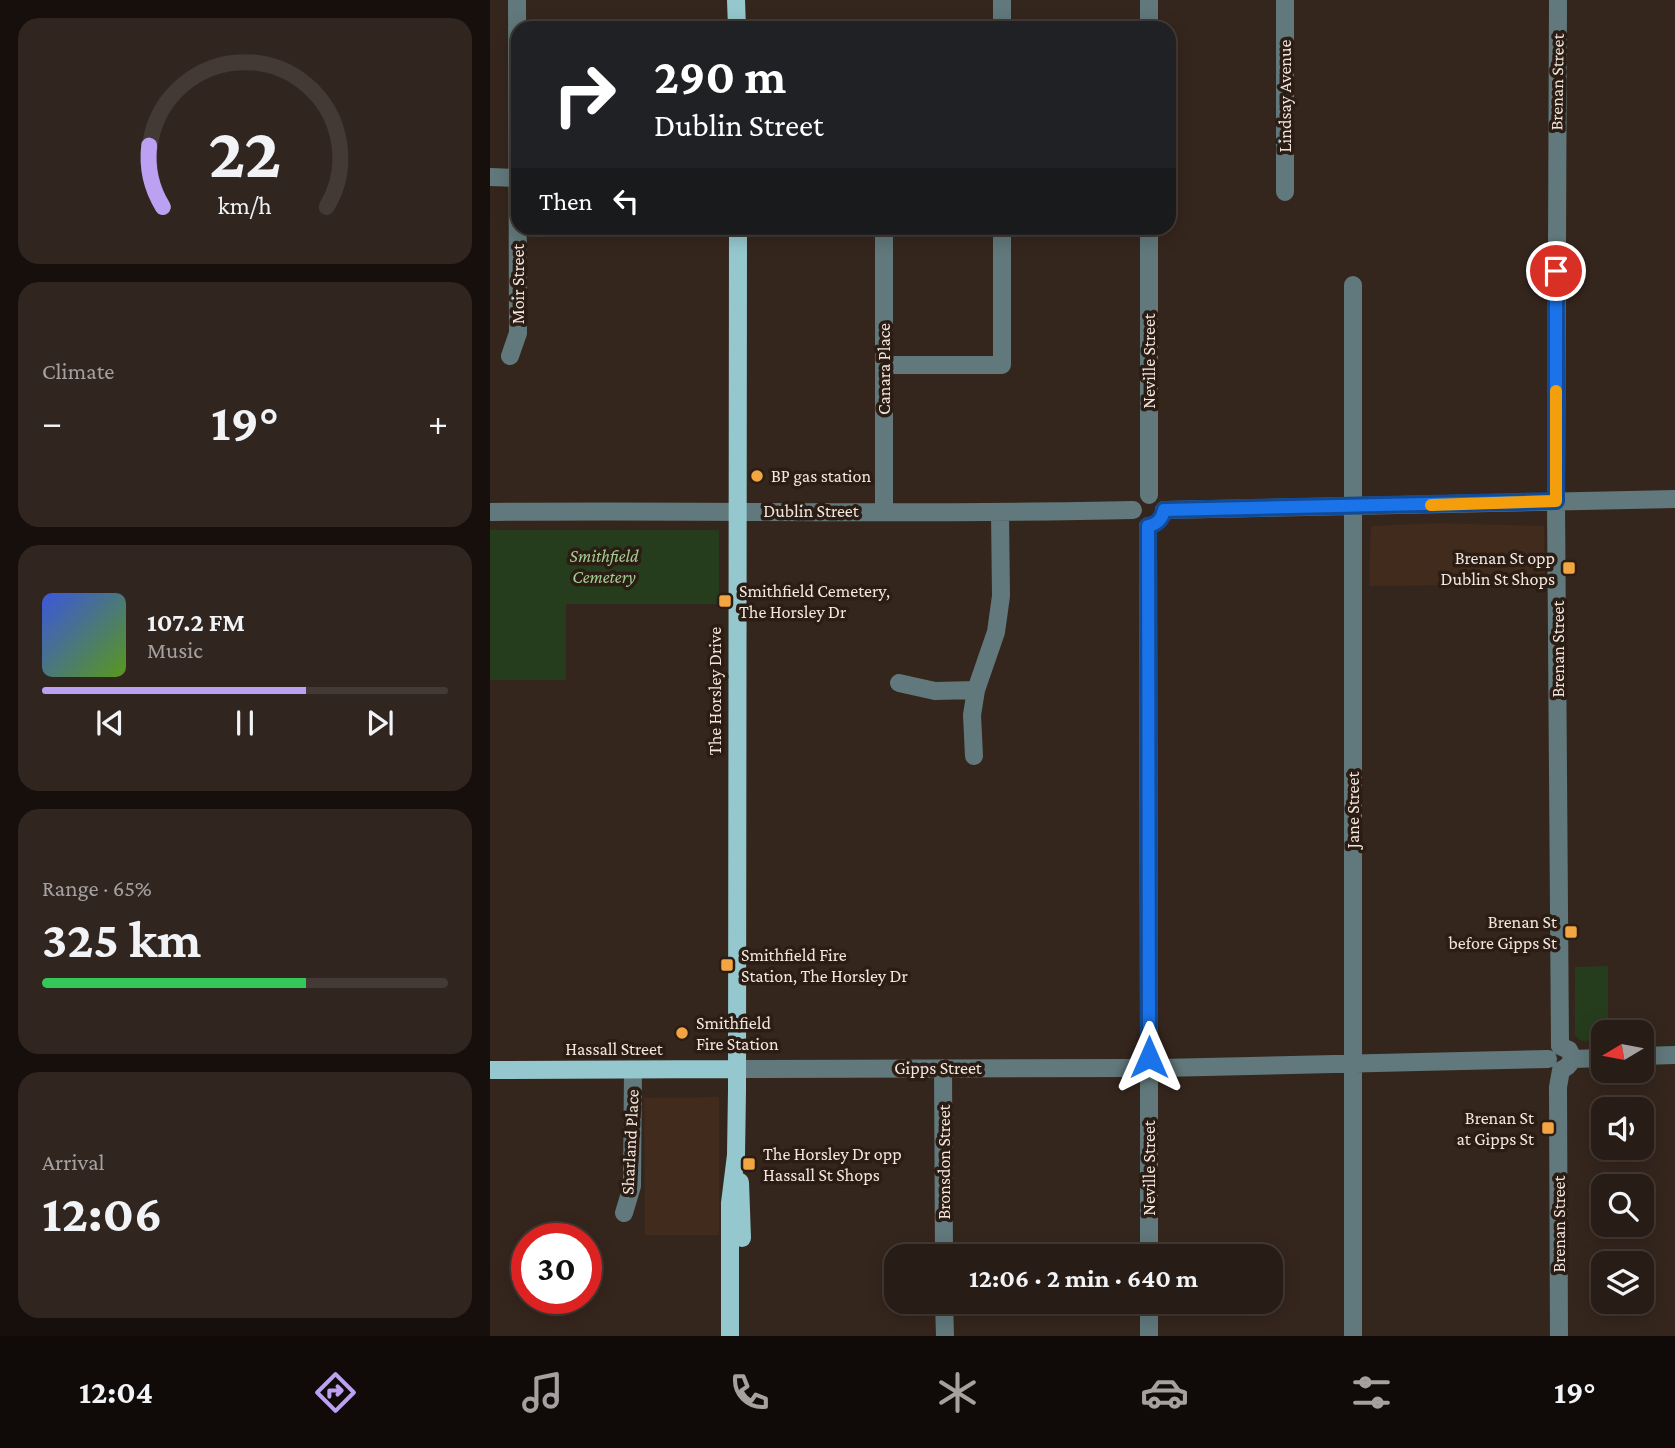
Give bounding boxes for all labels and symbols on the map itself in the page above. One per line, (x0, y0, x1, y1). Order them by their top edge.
street label: Brenan Street (1546, 32, 1568, 131)
street label: Lindsay Avenue (1275, 39, 1295, 152)
pin (1526, 241, 1586, 301)
street label: Moir Street (508, 243, 528, 324)
street label: Neville Street (1139, 312, 1159, 409)
street label: Canara Place (874, 323, 894, 415)
place label: BP gas station (771, 466, 872, 486)
marker: BP gas station (749, 468, 765, 484)
street label: Dublin Street (763, 501, 860, 521)
park label: Smithfield Cemetery (570, 546, 639, 587)
place label: Brenan St opp Dublin St Shops (1440, 548, 1555, 589)
marker: Brenan St opp Dublin St Shops (1561, 560, 1577, 576)
place label: Smithfield Cemetery, The Horsley Dr (739, 581, 890, 622)
marker: Smithfield Cemetery, The Horsley Dr (717, 593, 733, 609)
street label: Brenan Street (1548, 599, 1568, 697)
street label: The Horsley Drive (705, 627, 725, 755)
street label: Jane Street (1343, 771, 1363, 850)
place label: Brenan St before Gipps St (1449, 912, 1558, 953)
marker: Brenan St before Gipps St (1563, 924, 1579, 940)
place label: Smithfield Fire Station, The Horsley Dr (741, 945, 908, 986)
marker: Smithfield Fire Station, The Horsley Dr (719, 957, 735, 973)
place label: Smithfield Fire Station (696, 1013, 779, 1054)
position arrow (1112, 1020, 1186, 1094)
north arrow (1591, 1020, 1654, 1083)
marker: Smithfield Fire Station (674, 1025, 690, 1041)
street label: Hassall Street (565, 1039, 664, 1059)
street label: Gipps Street (894, 1058, 983, 1078)
street label: Sharland Place (617, 1089, 643, 1195)
street label: Bronsdon Street (934, 1103, 954, 1220)
place label: Brenan St at Gipps St (1457, 1108, 1535, 1149)
street label: Neville Street (1139, 1119, 1159, 1216)
marker: Brenan St at Gipps St (1540, 1120, 1556, 1136)
place label: The Horsley Dr opp Hassall St Shops (763, 1144, 902, 1185)
marker: The Horsley Dr opp Hassall St Shops (741, 1156, 757, 1172)
street label: Brenan Street (1549, 1174, 1569, 1272)
speed limit sign: 30 (511, 1223, 602, 1314)

